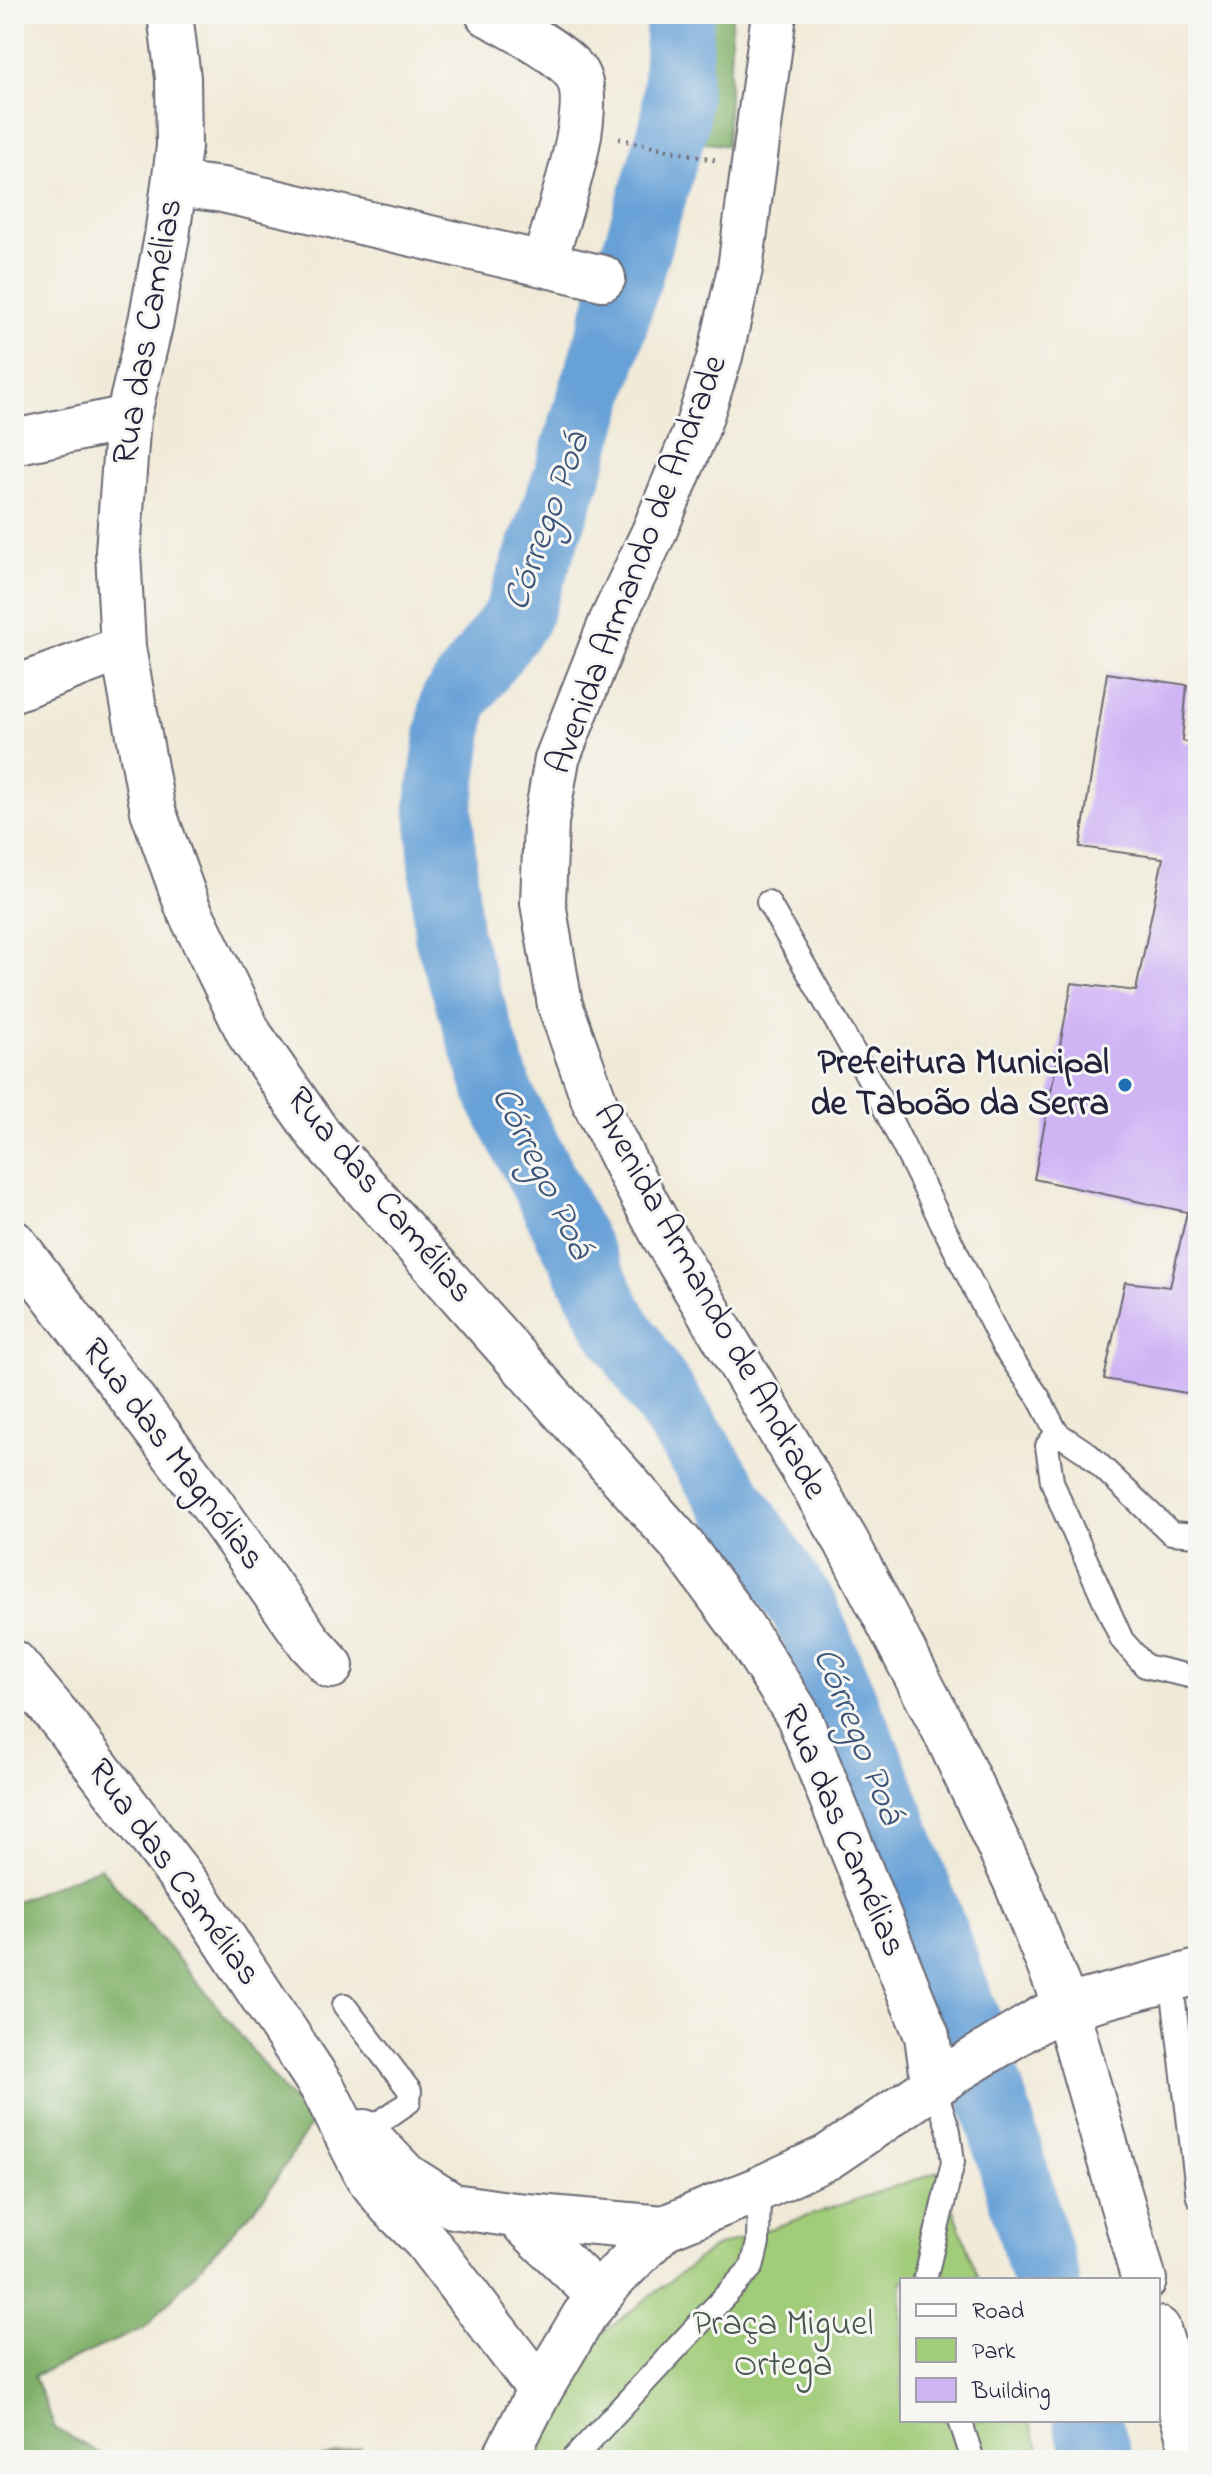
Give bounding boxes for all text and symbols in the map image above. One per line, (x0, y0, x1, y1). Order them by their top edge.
street label: Rua das Camélias (100, 195, 198, 469)
street label: Avenida Armando de Andrade (534, 347, 743, 782)
water label: Córrego Poá (490, 423, 607, 619)
place label: Prefeitura Municipal de Taboão da Serra (810, 1038, 1109, 1132)
street label: Rua das Camélias (272, 1076, 486, 1316)
marker: Prefeitura Municipal de Taboão da Serra (1116, 1076, 1134, 1094)
water label: Córrego Poá (475, 1077, 608, 1271)
street label: Avenida Armando de Andrade (578, 1095, 840, 1510)
street label: Rua das Magnólias (67, 1328, 277, 1582)
water label: Córrego Poá (796, 1639, 919, 1834)
street label: Rua das Camélias (765, 1697, 919, 1965)
street label: Rua das Camélias (72, 1748, 274, 1998)
legend (900, 2278, 1160, 2422)
text: Road (972, 2295, 1025, 2330)
park label: Praça Miguel Ortega (693, 2299, 873, 2393)
text: Park (972, 2335, 1016, 2370)
text: Building (971, 2375, 1051, 2410)

